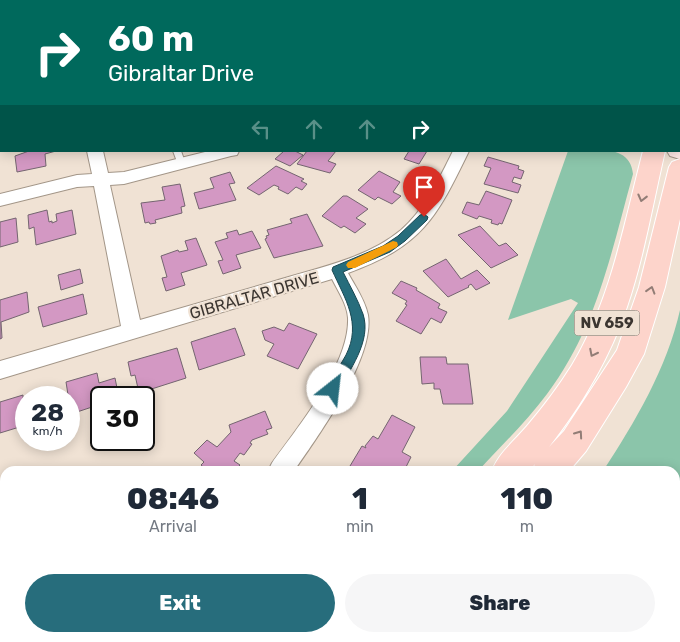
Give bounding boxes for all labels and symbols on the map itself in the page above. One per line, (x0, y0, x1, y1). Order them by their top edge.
pin (403, 166, 445, 217)
one-way arrow (637, 194, 648, 203)
street label: GIBRALTAR DRIVE (187, 268, 321, 323)
one-way arrow (646, 286, 656, 294)
road number: NV 659 (574, 310, 640, 336)
one-way arrow (589, 348, 599, 357)
position arrow (306, 362, 358, 414)
speed limit sign: 30 (90, 386, 155, 451)
one-way arrow (573, 430, 582, 440)

